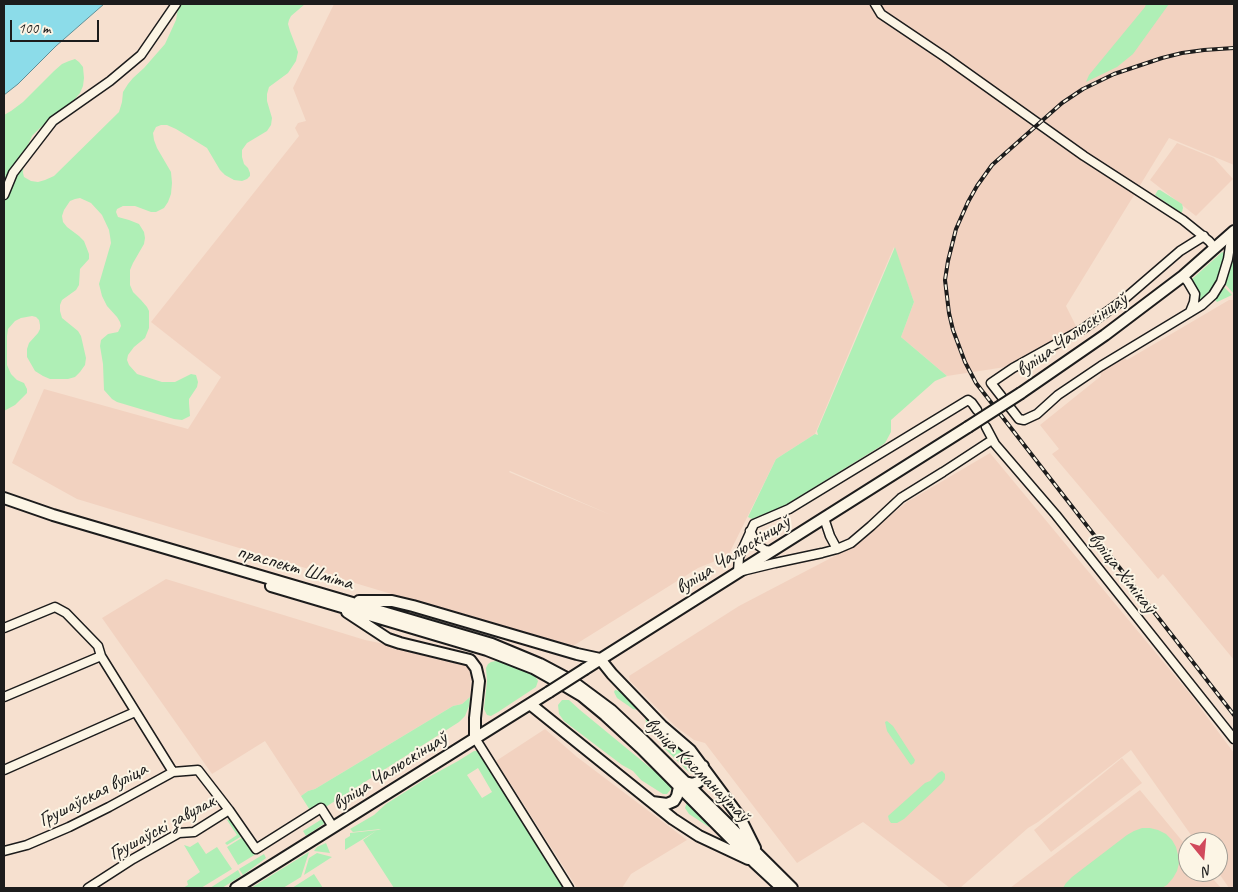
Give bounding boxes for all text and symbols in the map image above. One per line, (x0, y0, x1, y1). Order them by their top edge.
scale bar (12, 10, 101, 42)
text: 100 m (18, 19, 50, 38)
street label: вуліца Чалюскінцаў (1011, 288, 1133, 382)
street label: вуліца Чалюскінцаў (671, 510, 795, 600)
street label: вуліца Хімікаў (1083, 528, 1161, 618)
street label: праспект Шміта (234, 540, 356, 596)
street label: вуліца Касманаўтаў (639, 712, 755, 828)
street label: вуліца Чалюскінцаў (328, 726, 452, 816)
street label: Грушаўская вуліца (35, 757, 151, 833)
street label: Грушаўскі завулак (105, 790, 219, 866)
north arrow (1178, 832, 1228, 882)
text: N (1201, 861, 1214, 880)

